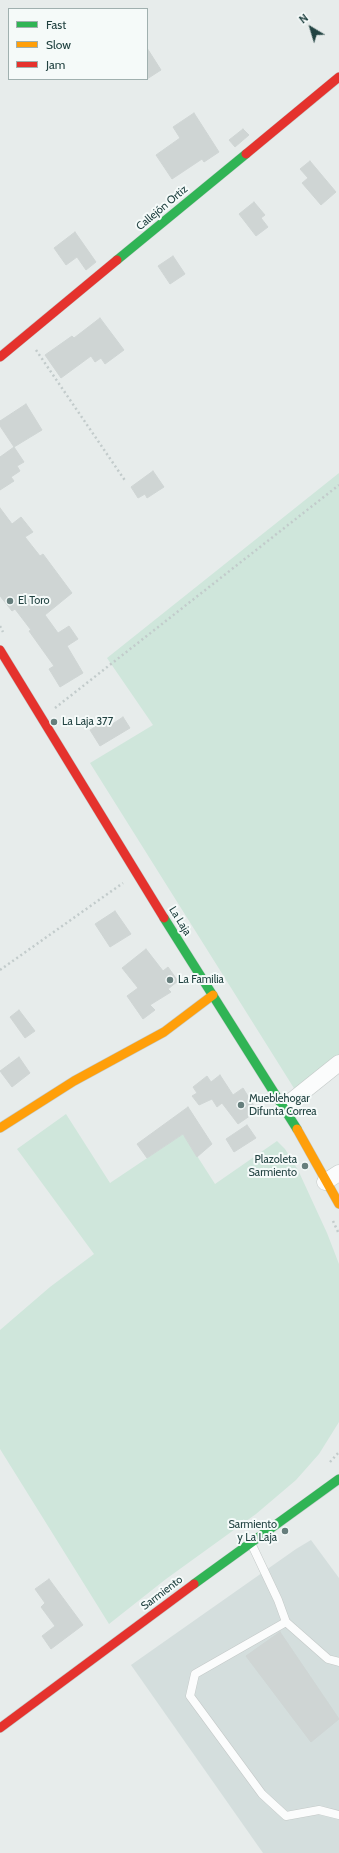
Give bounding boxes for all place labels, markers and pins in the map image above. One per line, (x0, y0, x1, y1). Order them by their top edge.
place label: El Toro (18, 594, 50, 608)
marker: El Toro (5, 596, 15, 606)
place label: La Laja 377 (62, 715, 113, 729)
marker: La Laja 377 (49, 717, 59, 727)
place label: La Familia (178, 973, 224, 987)
marker: La Familia (165, 975, 175, 985)
place label: Mueblehogar Difunta Correa (249, 1092, 317, 1118)
marker: Mueblehogar Difunta Correa (236, 1100, 246, 1110)
place label: Plazoleta Sarmiento (248, 1153, 297, 1179)
marker: Plazoleta Sarmiento (300, 1161, 310, 1171)
place label: Sarmiento y La Laja (228, 1518, 277, 1544)
marker: Sarmiento y La Laja (280, 1526, 290, 1536)

